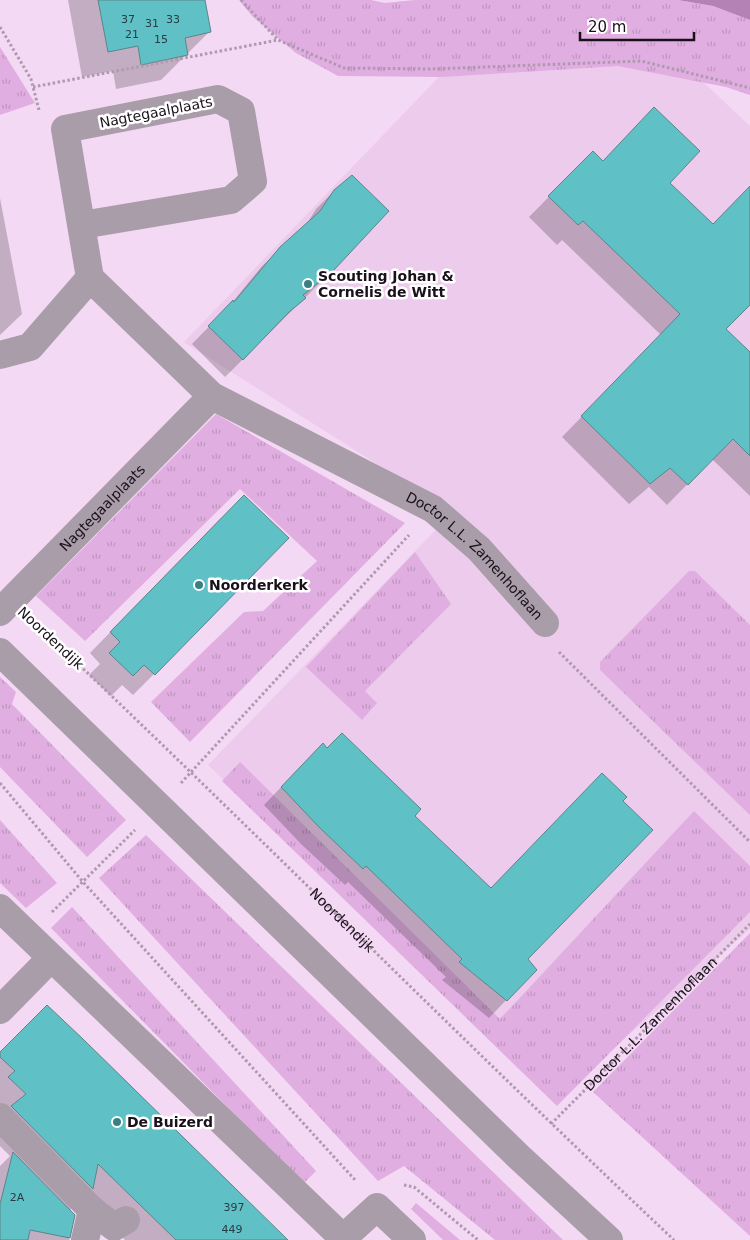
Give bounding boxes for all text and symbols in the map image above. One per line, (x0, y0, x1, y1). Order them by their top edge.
scale bar (580, 10, 694, 42)
house number: 37 (121, 13, 135, 26)
house number: 33 (166, 13, 180, 26)
house number: 31 (145, 17, 159, 30)
text: 20 m (588, 18, 626, 36)
house number: 21 (125, 28, 139, 41)
house number: 15 (154, 33, 168, 46)
street label: Nagtegaalplaats (98, 93, 214, 131)
place label: Scouting Johan & Cornelis de Witt (318, 268, 454, 300)
marker: Scouting Johan & Cornelis de Witt (302, 278, 314, 290)
street label: Nagtegaalplaats (56, 461, 148, 554)
street label: Doctor L.L. Zamenhoflaan (403, 489, 546, 623)
place label: Noorderkerk (209, 577, 309, 593)
marker: Noorderkerk (193, 579, 205, 591)
street label: Noordendijk (15, 603, 88, 673)
street label: Noordendijk (307, 885, 379, 956)
street label: Doctor L.L. Zamenhoflaan (581, 954, 720, 1094)
place label: De Buizerd (127, 1114, 213, 1130)
marker: De Buizerd (111, 1116, 123, 1128)
house number: 2A (10, 1191, 25, 1204)
house number: 397 (224, 1201, 245, 1214)
house number: 449 (222, 1223, 243, 1236)

